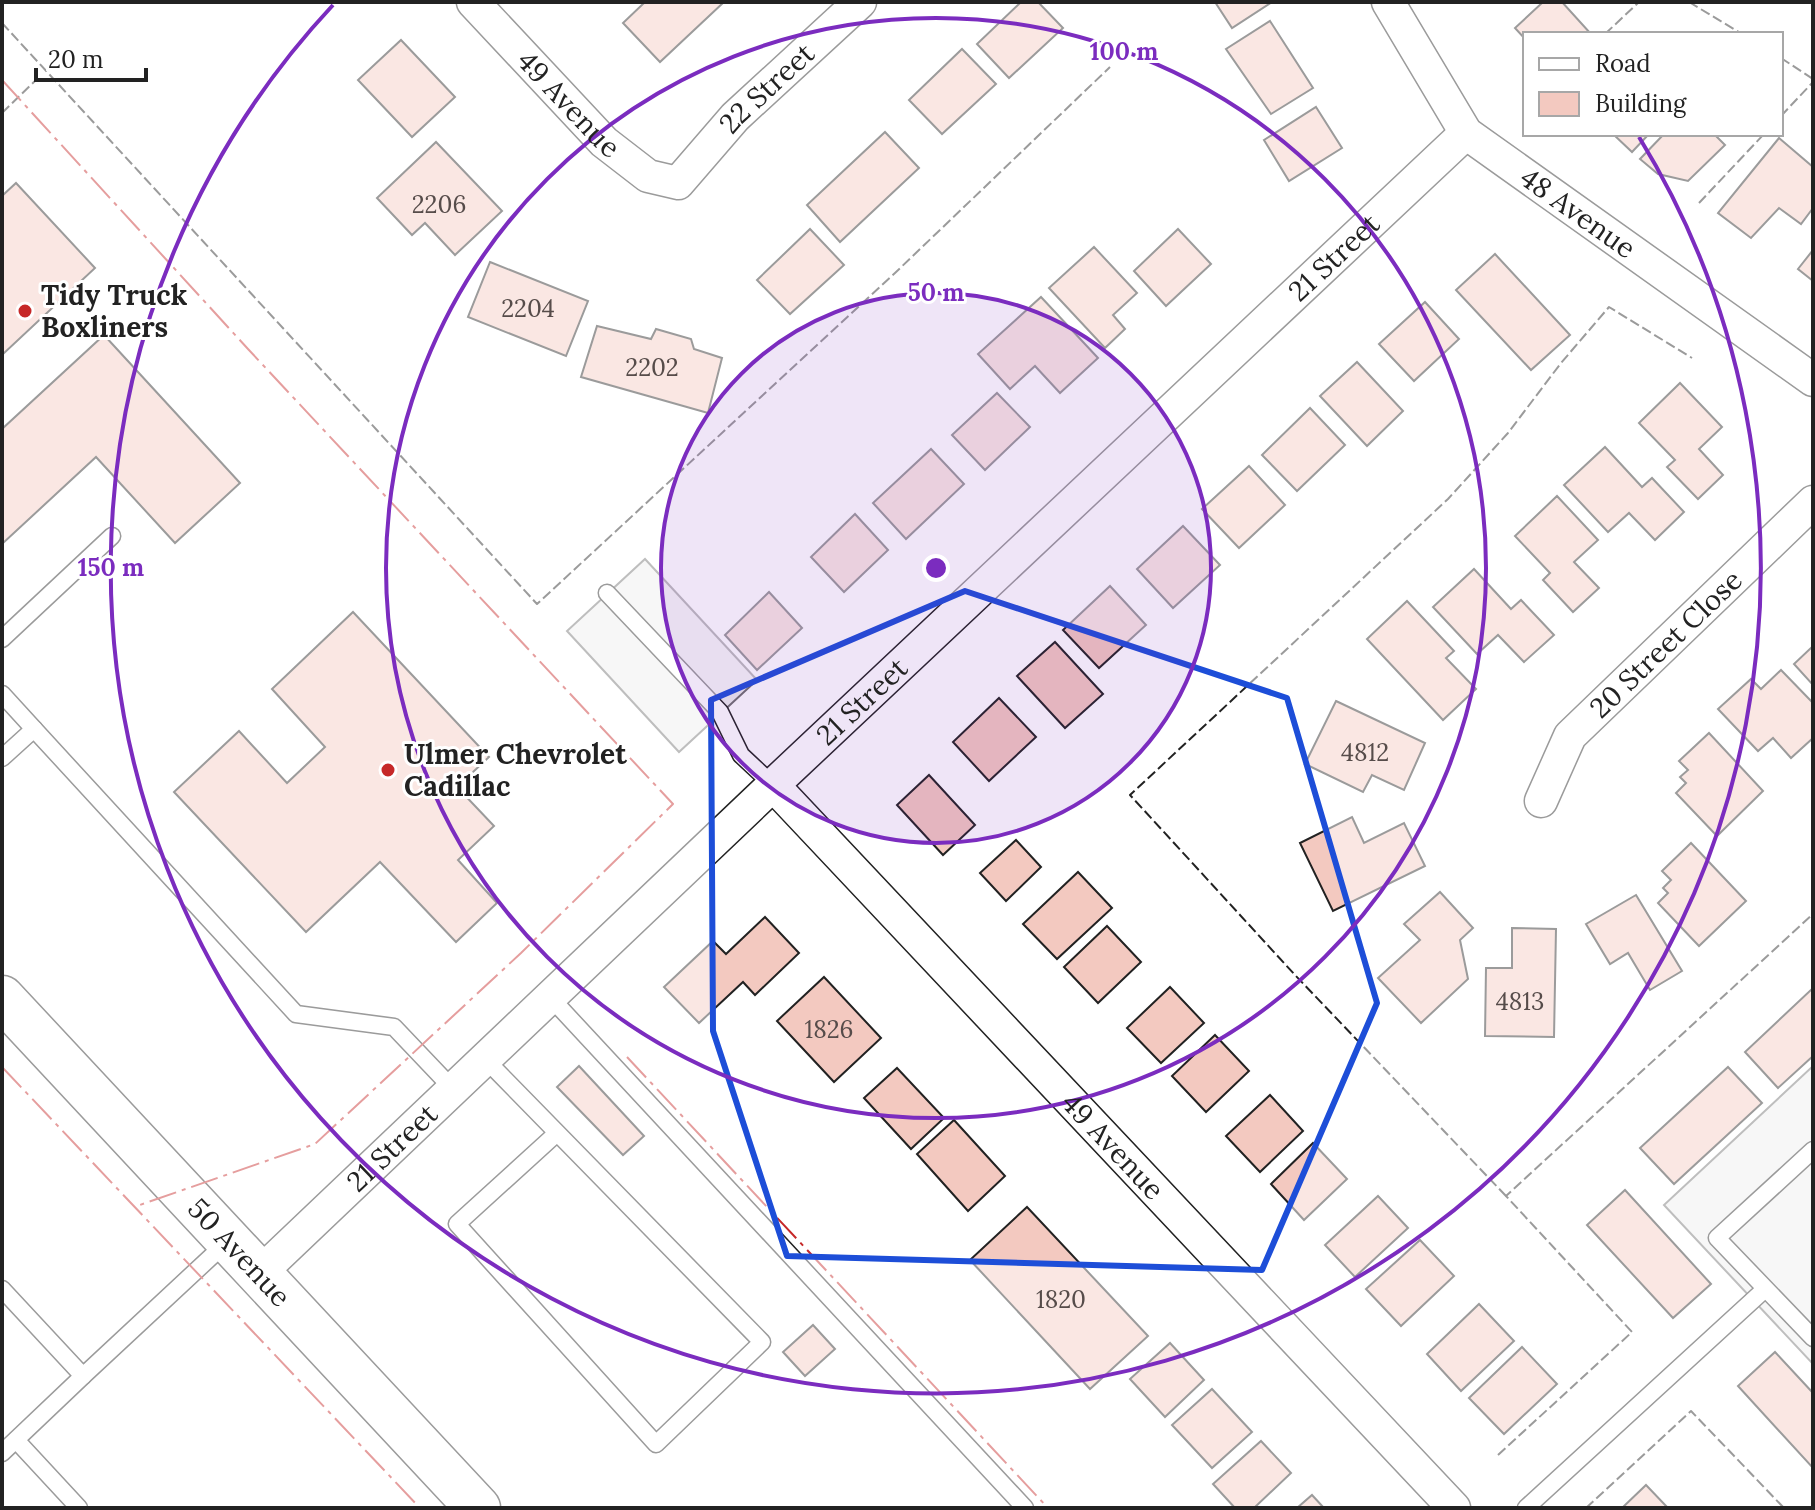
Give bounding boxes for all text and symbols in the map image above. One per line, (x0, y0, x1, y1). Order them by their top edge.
scale bar (36, 32, 146, 82)
legend (1523, 32, 1783, 136)
street label: 22 Street (711, 35, 822, 141)
text: 100 m (1090, 36, 1158, 67)
street label: 49 Avenue (510, 43, 627, 166)
text: 20 m (48, 44, 104, 75)
text: Road (1595, 48, 1651, 79)
text: Building (1595, 88, 1687, 119)
street label: 48 Avenue (1513, 159, 1643, 266)
house number: 2206 (412, 189, 466, 220)
street label: 21 Street (1281, 206, 1387, 309)
place label: Tidy Truck Boxliners (41, 277, 188, 345)
text: 50 m (908, 277, 964, 308)
house number: 2204 (501, 293, 555, 324)
marker: Tidy Truck Boxliners (16, 302, 34, 320)
house number: 2202 (625, 352, 679, 383)
text: 150 m (78, 552, 144, 583)
centre of rings (922, 554, 950, 582)
street label: 20 Street Close (1582, 562, 1750, 726)
street label: 21 Street (809, 650, 915, 753)
place label: Ulmer Chevrolet Cadillac (404, 736, 627, 804)
house number: 4812 (1341, 737, 1389, 768)
marker: Ulmer Chevrolet Cadillac (379, 761, 397, 779)
house number: 4813 (1496, 986, 1544, 1017)
house number: 1826 (805, 1014, 853, 1045)
street label: 49 Avenue (1054, 1085, 1172, 1207)
street label: 21 Street (339, 1096, 445, 1199)
street label: 50 Avenue (180, 1191, 299, 1314)
house number: 1820 (1036, 1284, 1086, 1315)

